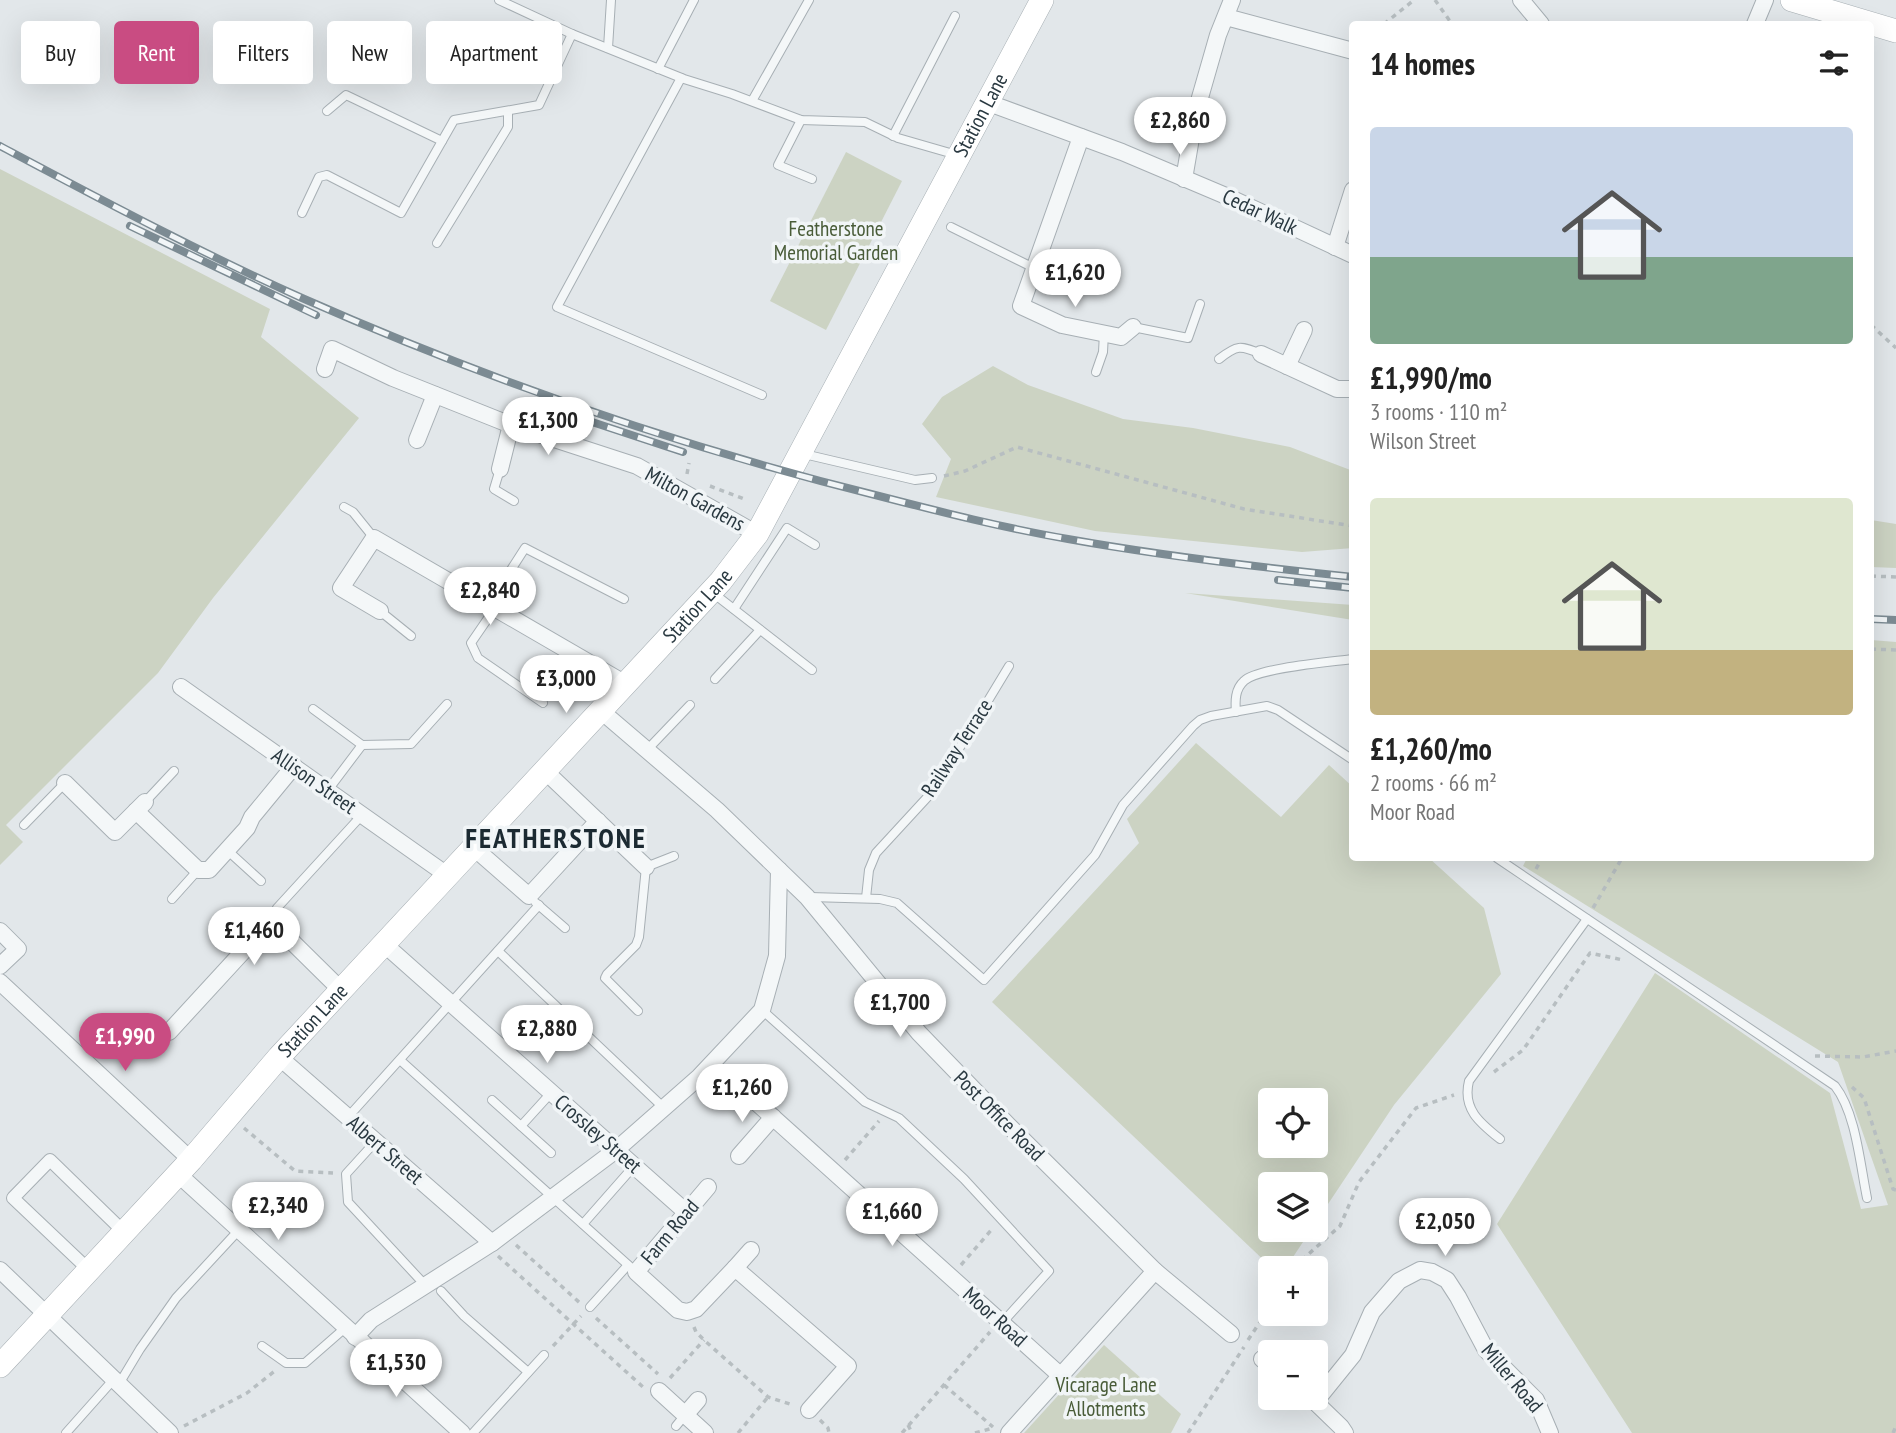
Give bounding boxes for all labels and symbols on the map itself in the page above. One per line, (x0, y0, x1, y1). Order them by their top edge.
street label: Station Lane (947, 68, 1013, 161)
pin: £2,860 (1123, 97, 1237, 157)
street label: Cedar Walk (1218, 182, 1302, 241)
park label: Featherstone Memorial Garden (774, 215, 898, 266)
pin: £1,620 (1018, 250, 1132, 309)
pin: £1,300 (491, 398, 605, 457)
street label: Milton Gardens (641, 460, 750, 537)
street label: Station Lane (657, 563, 738, 648)
pin: £2,840 (433, 568, 547, 627)
pin: £3,000 (509, 656, 623, 715)
street label: Railway Terrace (915, 694, 998, 802)
street label: Allison Street (267, 742, 362, 820)
district label: FEATHERSTONE (465, 819, 647, 856)
pin: £1,460 (197, 908, 311, 967)
street label: Station Lane (272, 978, 353, 1063)
pin: £1,700 (843, 979, 957, 1039)
pin: £2,880 (490, 1006, 604, 1065)
pin: £1,990 (68, 1014, 182, 1073)
pin: £1,260 (685, 1064, 799, 1124)
street label: Post Office Road (948, 1065, 1050, 1167)
street label: Crossley Street (549, 1088, 648, 1179)
street label: Albert Street (342, 1109, 429, 1190)
pin: £2,340 (221, 1182, 335, 1242)
pin: £1,660 (835, 1188, 949, 1248)
street label: Farm Road (635, 1194, 705, 1270)
pin: £2,050 (1388, 1198, 1502, 1258)
street label: Moor Road (957, 1281, 1033, 1353)
street label: Miller Road (1476, 1337, 1549, 1418)
pin: £1,530 (339, 1340, 453, 1399)
park label: Vicarage Lane Allotments (1054, 1371, 1157, 1422)

